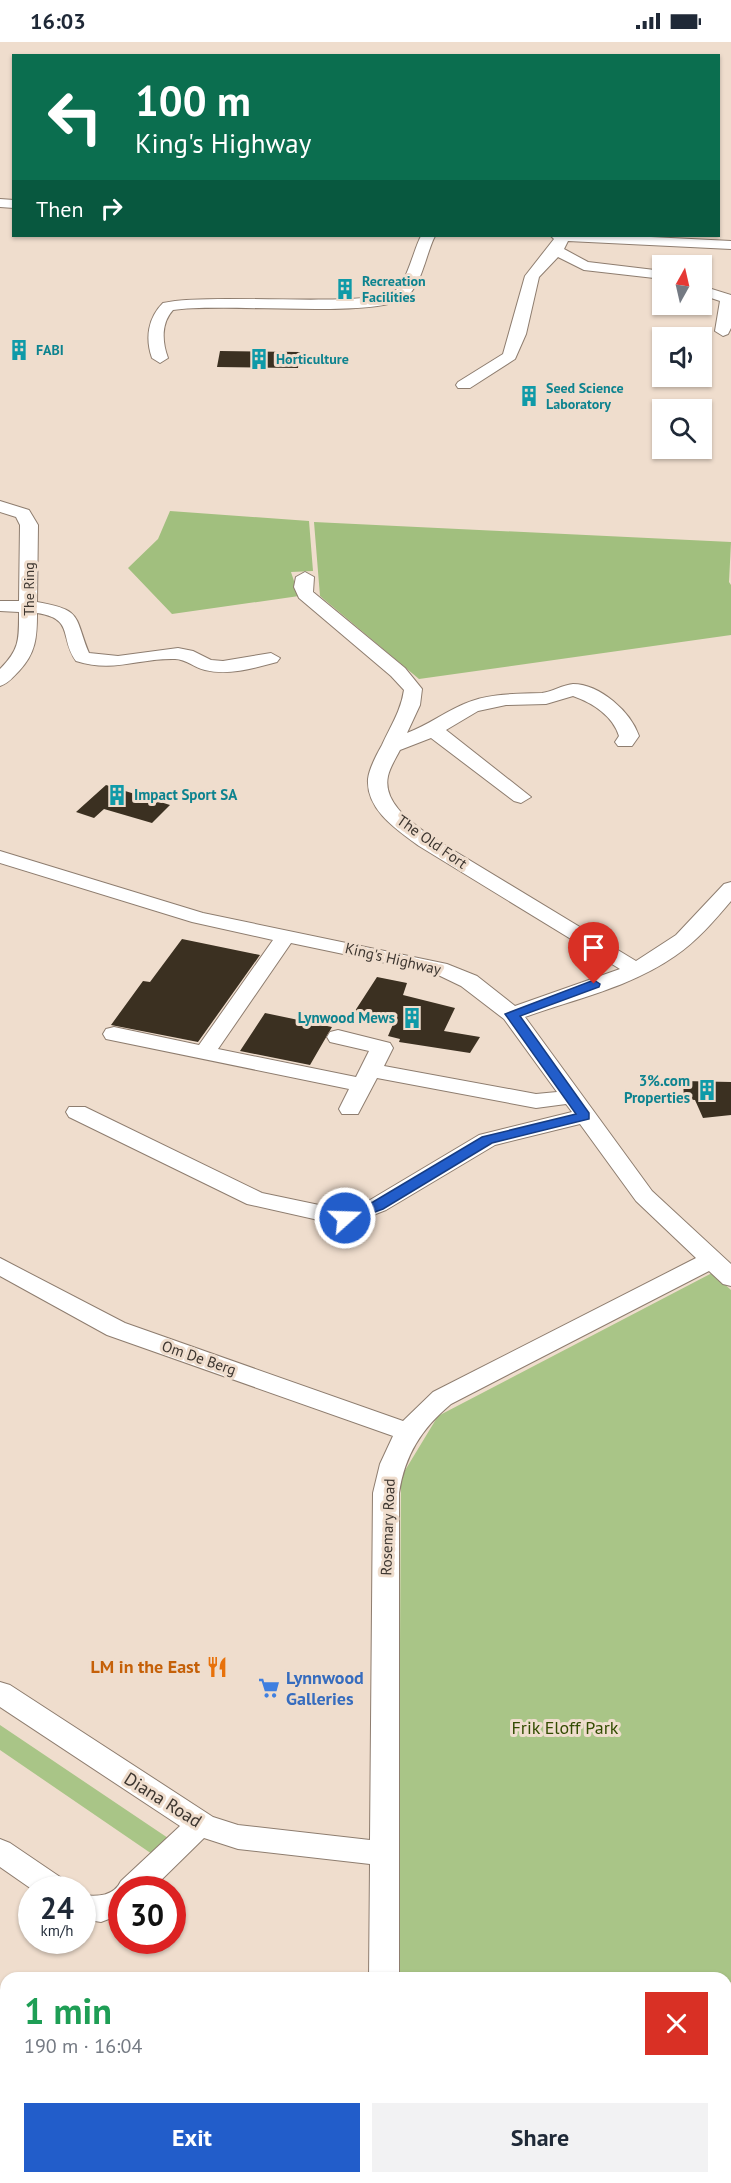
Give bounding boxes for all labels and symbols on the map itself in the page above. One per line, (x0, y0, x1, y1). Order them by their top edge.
north arrow (652, 255, 712, 315)
place label: Recreation Facilities (362, 272, 426, 306)
building icon: Recreation Facilities (333, 277, 357, 301)
building icon: FABI (7, 338, 31, 362)
place label: FABI (36, 341, 64, 359)
building icon: Horticulture (247, 347, 271, 371)
place label: Horticulture (276, 350, 349, 368)
place label: Seed Science Laboratory (546, 379, 624, 413)
building icon: Seed Science Laboratory (517, 384, 541, 408)
street label: The Ring (20, 562, 38, 616)
building icon: Impact Sport SA (105, 783, 129, 807)
place label: Impact Sport SA (134, 785, 238, 804)
street label: The Old Fort (394, 810, 471, 873)
pin (568, 922, 619, 984)
street label: King's Highway (343, 938, 443, 979)
building icon: Lynwood Mews (400, 1006, 424, 1030)
place label: Lynwood Mews (298, 1008, 395, 1027)
place label: 3%.com Properties (624, 1071, 690, 1107)
building icon: 3%.com Properties (695, 1078, 719, 1102)
position arrow (313, 1186, 377, 1250)
street label: Om De Berg (159, 1336, 239, 1379)
street label: Rosemary Road (376, 1478, 399, 1576)
place label: LM in the East (91, 1655, 201, 1678)
restaurant icon: LM in the East (205, 1655, 229, 1679)
place label: Lynnwood Galleries (286, 1666, 364, 1710)
supermarket icon: Lynnwood Galleries (257, 1676, 281, 1700)
park label: Frik Eloff Park (512, 1716, 619, 1739)
street label: Diana Road (120, 1767, 206, 1832)
speed limit sign: 30 (108, 1876, 186, 1954)

